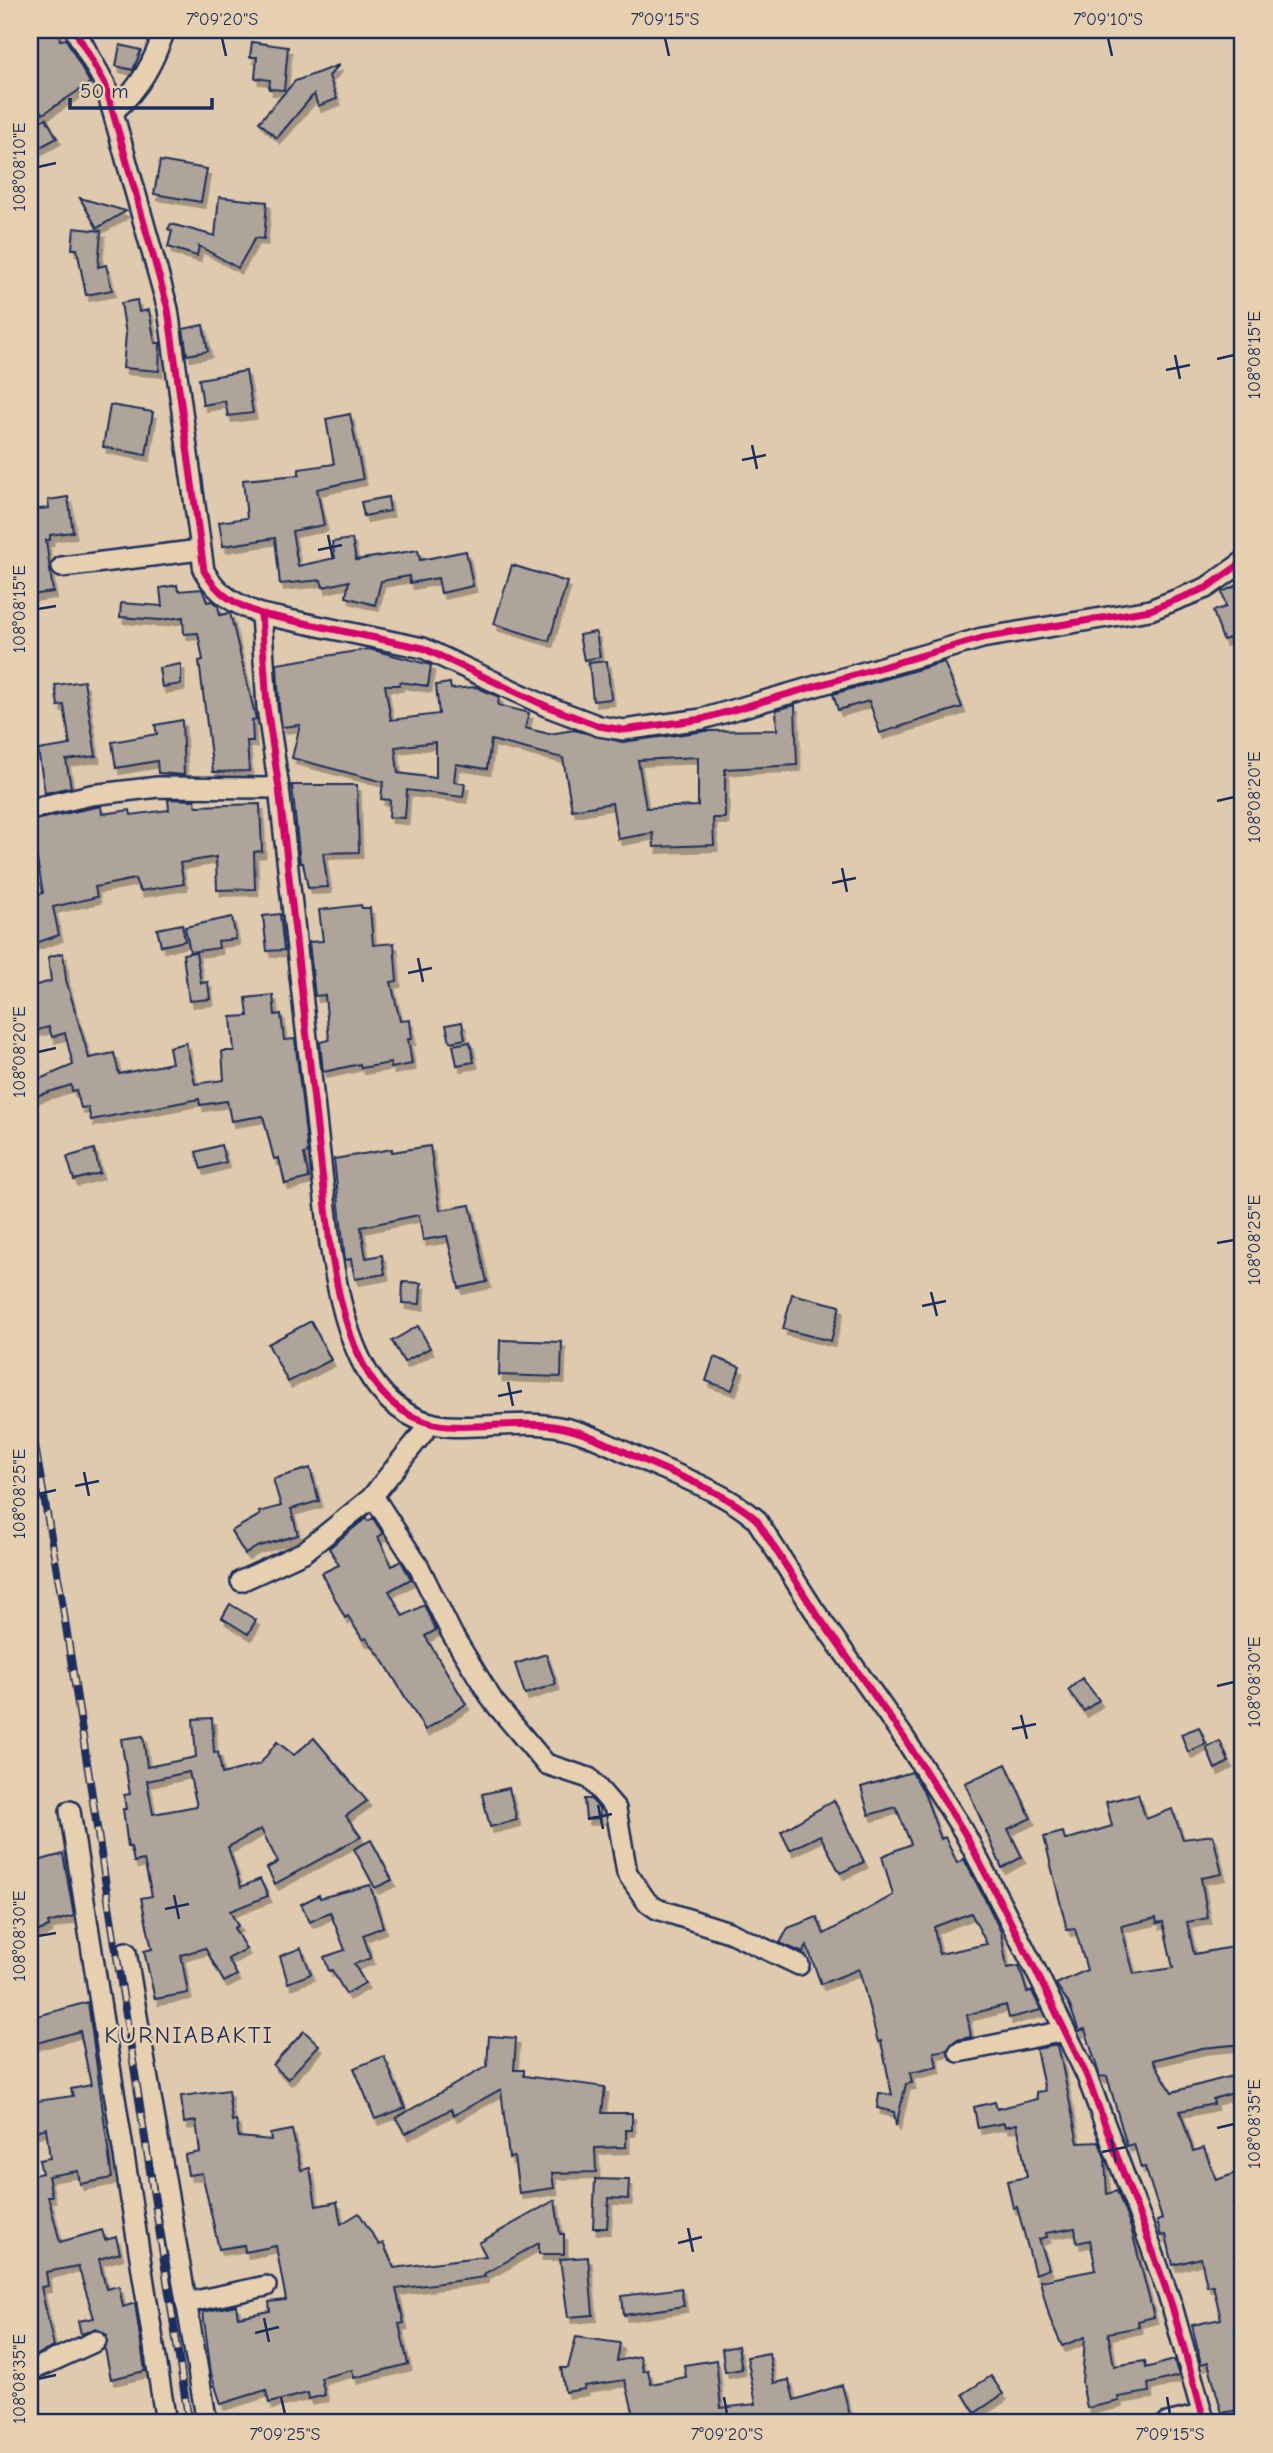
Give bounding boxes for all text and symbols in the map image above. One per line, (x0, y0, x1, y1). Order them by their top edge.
text: 7°09'20"S (186, 9, 258, 30)
text: 7°09'15"S (631, 9, 699, 30)
text: 7°09'10"S (1073, 9, 1143, 30)
scale bar (70, 66, 212, 110)
text: 50 m (80, 79, 129, 103)
text: 108°08'10"E (9, 122, 30, 212)
text: 108°08'15"E (1244, 311, 1265, 399)
text: 108°08'15"E (9, 565, 30, 653)
text: 108°08'20"E (1244, 751, 1265, 843)
text: 108°08'20"E (9, 1006, 30, 1098)
text: 108°08'25"E (1244, 1195, 1265, 1285)
text: 108°08'25"E (9, 1449, 30, 1539)
text: 108°08'30"E (1244, 1636, 1265, 1728)
text: 108°08'30"E (9, 1890, 30, 1982)
district label: KURNIABAKTI (104, 2021, 274, 2049)
text: 108°08'35"E (1244, 2079, 1265, 2169)
text: 108°08'35"E (9, 2334, 30, 2424)
text: 7°09'25"S (249, 2424, 321, 2445)
text: 7°09'20"S (691, 2424, 763, 2445)
text: 7°09'15"S (1136, 2424, 1204, 2445)

